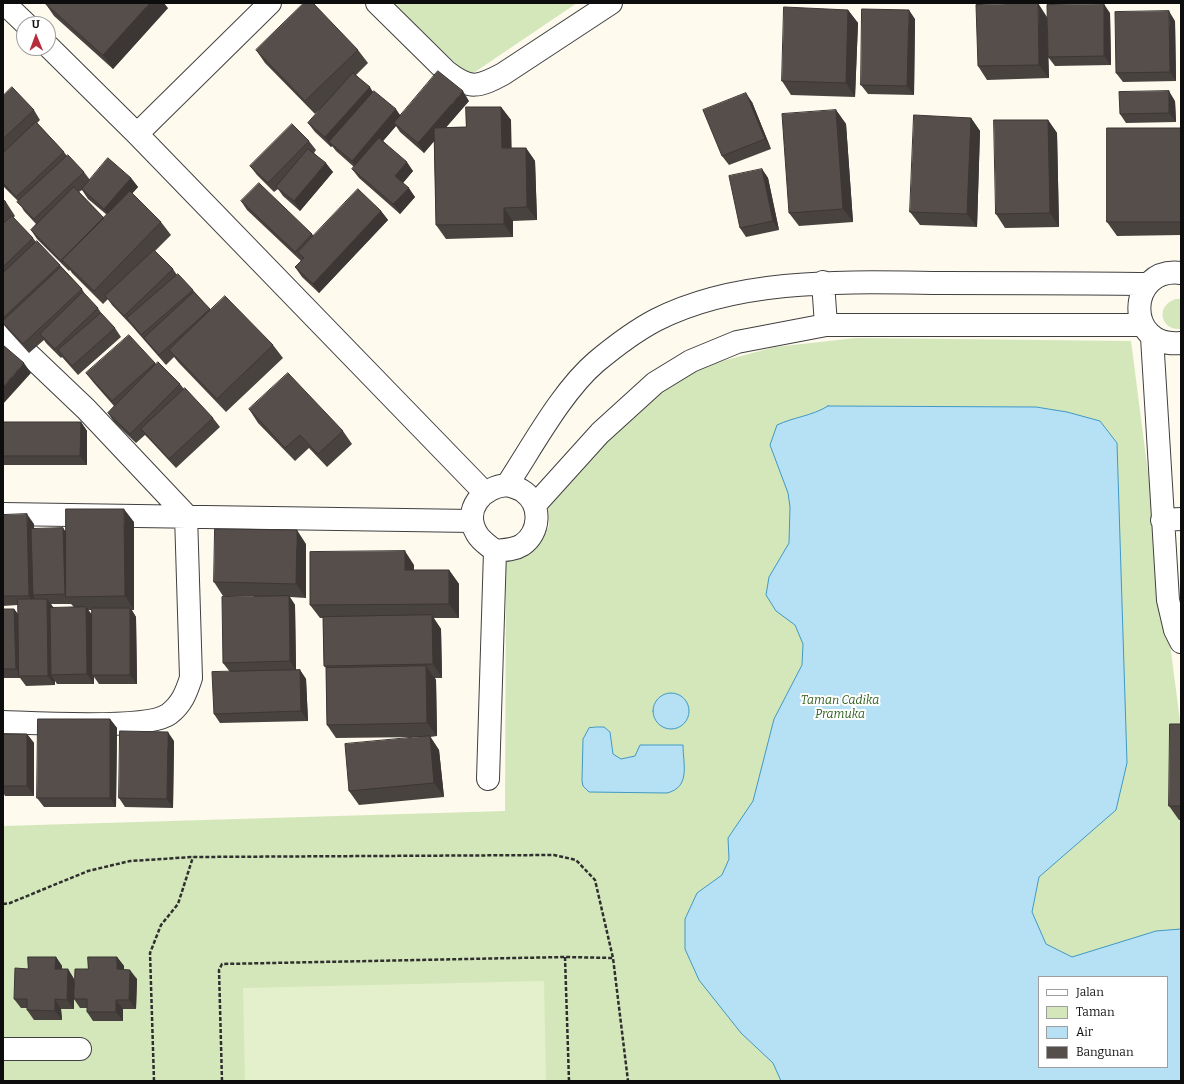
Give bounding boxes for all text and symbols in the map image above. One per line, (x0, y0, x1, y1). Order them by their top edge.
north arrow (16, 16, 56, 56)
text: U (32, 18, 40, 31)
park label: Taman Cadika Pramuka (801, 694, 879, 722)
legend (1038, 976, 1168, 1068)
text: Jalan (1076, 985, 1104, 999)
text: Taman (1076, 1005, 1115, 1019)
text: Air (1076, 1025, 1093, 1039)
text: Bangunan (1076, 1045, 1134, 1059)

